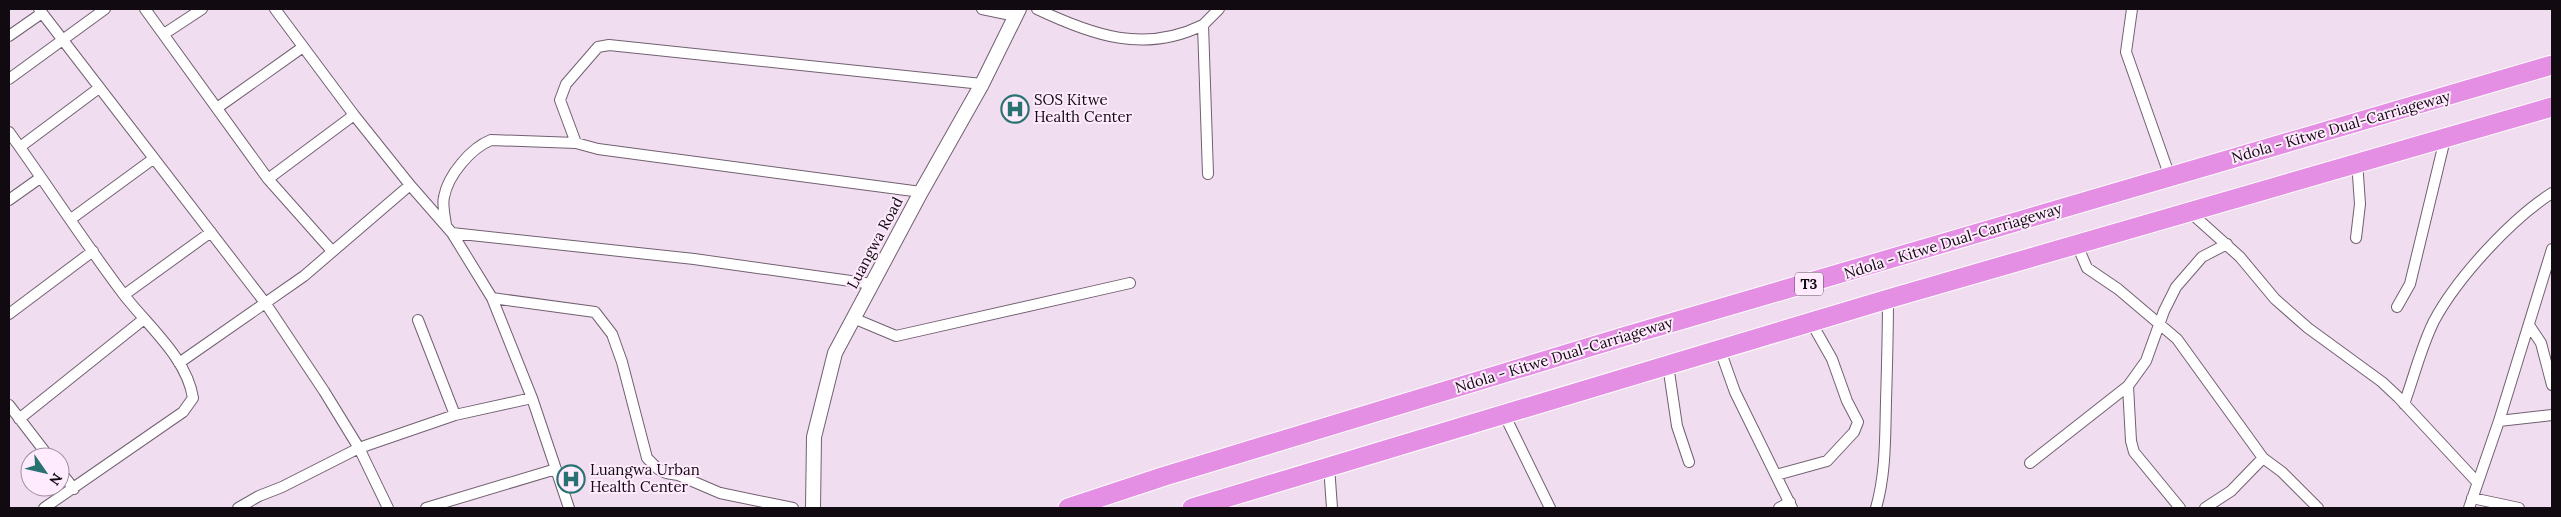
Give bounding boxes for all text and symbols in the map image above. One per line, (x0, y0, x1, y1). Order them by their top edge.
street label: Ndola - Kitwe Dual-Carriageway (2229, 86, 2453, 167)
place label: SOS Kitwe Health Center (1034, 90, 1133, 126)
hospital icon: SOS Kitwe Health Center (1000, 94, 1030, 124)
street label: Luangwa Road (842, 194, 907, 292)
street label: Ndola - Kitwe Dual-Carriageway (1842, 198, 2064, 283)
road number: T3 (1795, 272, 1823, 296)
street label: Ndola - Kitwe Dual-Carriageway (1453, 312, 1675, 397)
north arrow (20, 447, 70, 497)
place label: Luangwa Urban Health Center (590, 460, 700, 496)
hospital icon: Luangwa Urban Health Center (556, 464, 586, 494)
text: N (45, 470, 66, 489)

